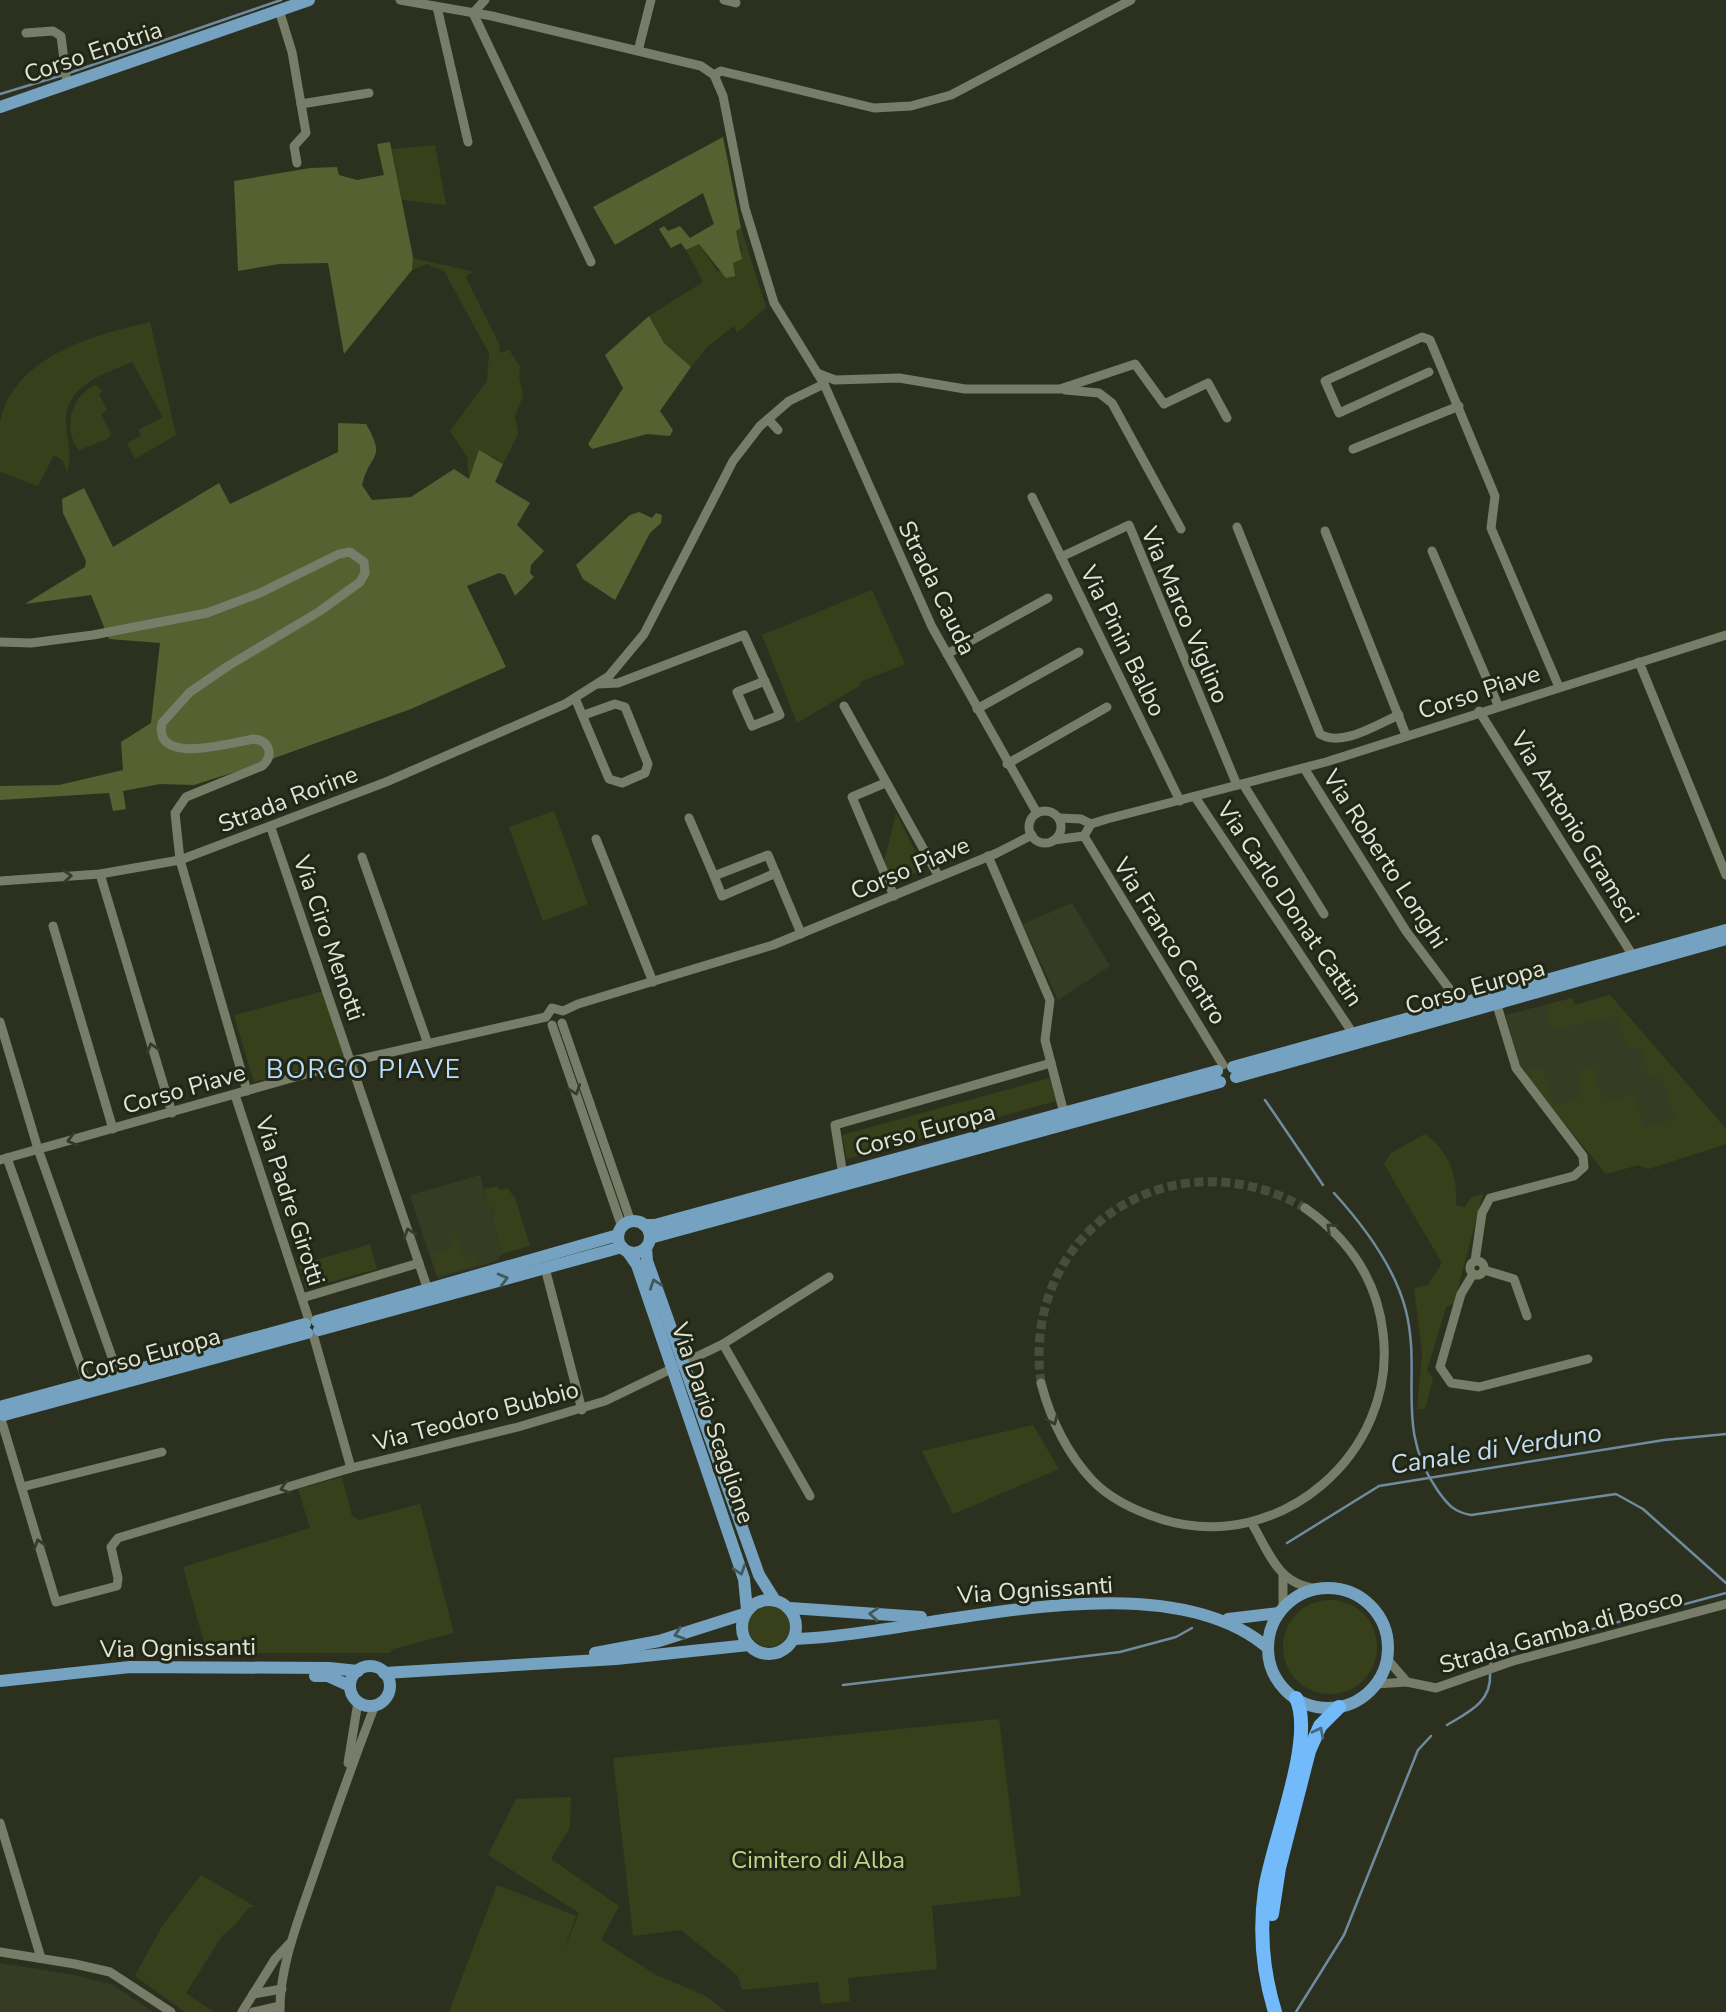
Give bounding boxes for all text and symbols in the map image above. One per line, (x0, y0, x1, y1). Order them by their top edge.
street label: Corso Enotria (20, 13, 166, 91)
street label: Strada Cauda (891, 515, 983, 661)
street label: Via Marco Viglino (1133, 521, 1237, 708)
street label: Via Pinin Balbo (1072, 559, 1173, 722)
street label: Corso Piave (1414, 657, 1544, 727)
street label: Via Antonio Gramsci (1503, 724, 1647, 929)
street label: Strada Rorine (214, 758, 362, 840)
street label: Via Roberto Longhi (1315, 763, 1455, 955)
street label: Via Carlo Donat Cattin (1209, 794, 1371, 1013)
street label: Corso Piave (846, 829, 974, 907)
street label: Via Ciro Menotti (285, 850, 372, 1025)
street label: Via Franco Centro (1105, 851, 1234, 1030)
one-way arrow (62, 869, 73, 884)
street label: Corso Europa (1401, 952, 1549, 1022)
one-way arrow (146, 1042, 160, 1054)
district label: BORGO PIAVE (266, 1052, 462, 1087)
street label: Corso Piave (119, 1056, 249, 1122)
one-way arrow (567, 1083, 581, 1095)
street label: Corso Europa (851, 1096, 999, 1164)
street label: Via Padre Girotti (247, 1111, 332, 1290)
one-way arrow (67, 1132, 79, 1146)
one-way arrow (1327, 1224, 1340, 1237)
one-way arrow (403, 1228, 417, 1240)
one-way arrow (497, 1273, 509, 1287)
one-way arrow (649, 1278, 663, 1290)
street label: Via Dario Scaglione (663, 1317, 762, 1528)
street label: Corso Europa (76, 1320, 224, 1388)
street label: Via Teodoro Bubbio (369, 1373, 582, 1459)
one-way arrow (1044, 1413, 1058, 1425)
water label: Canale di Verduno (1388, 1415, 1604, 1483)
one-way arrow (279, 1479, 291, 1494)
one-way arrow (33, 1539, 48, 1551)
one-way arrow (732, 1564, 747, 1576)
street label: Via Ognissanti (955, 1569, 1114, 1611)
street label: Strada Gamba di Bosco (1436, 1581, 1686, 1681)
one-way arrow (869, 1606, 880, 1621)
one-way arrow (673, 1626, 686, 1640)
street label: Via Ognissanti (99, 1631, 256, 1665)
one-way arrow (1310, 1726, 1324, 1739)
park label: Cimitero di Alba (731, 1844, 905, 1876)

